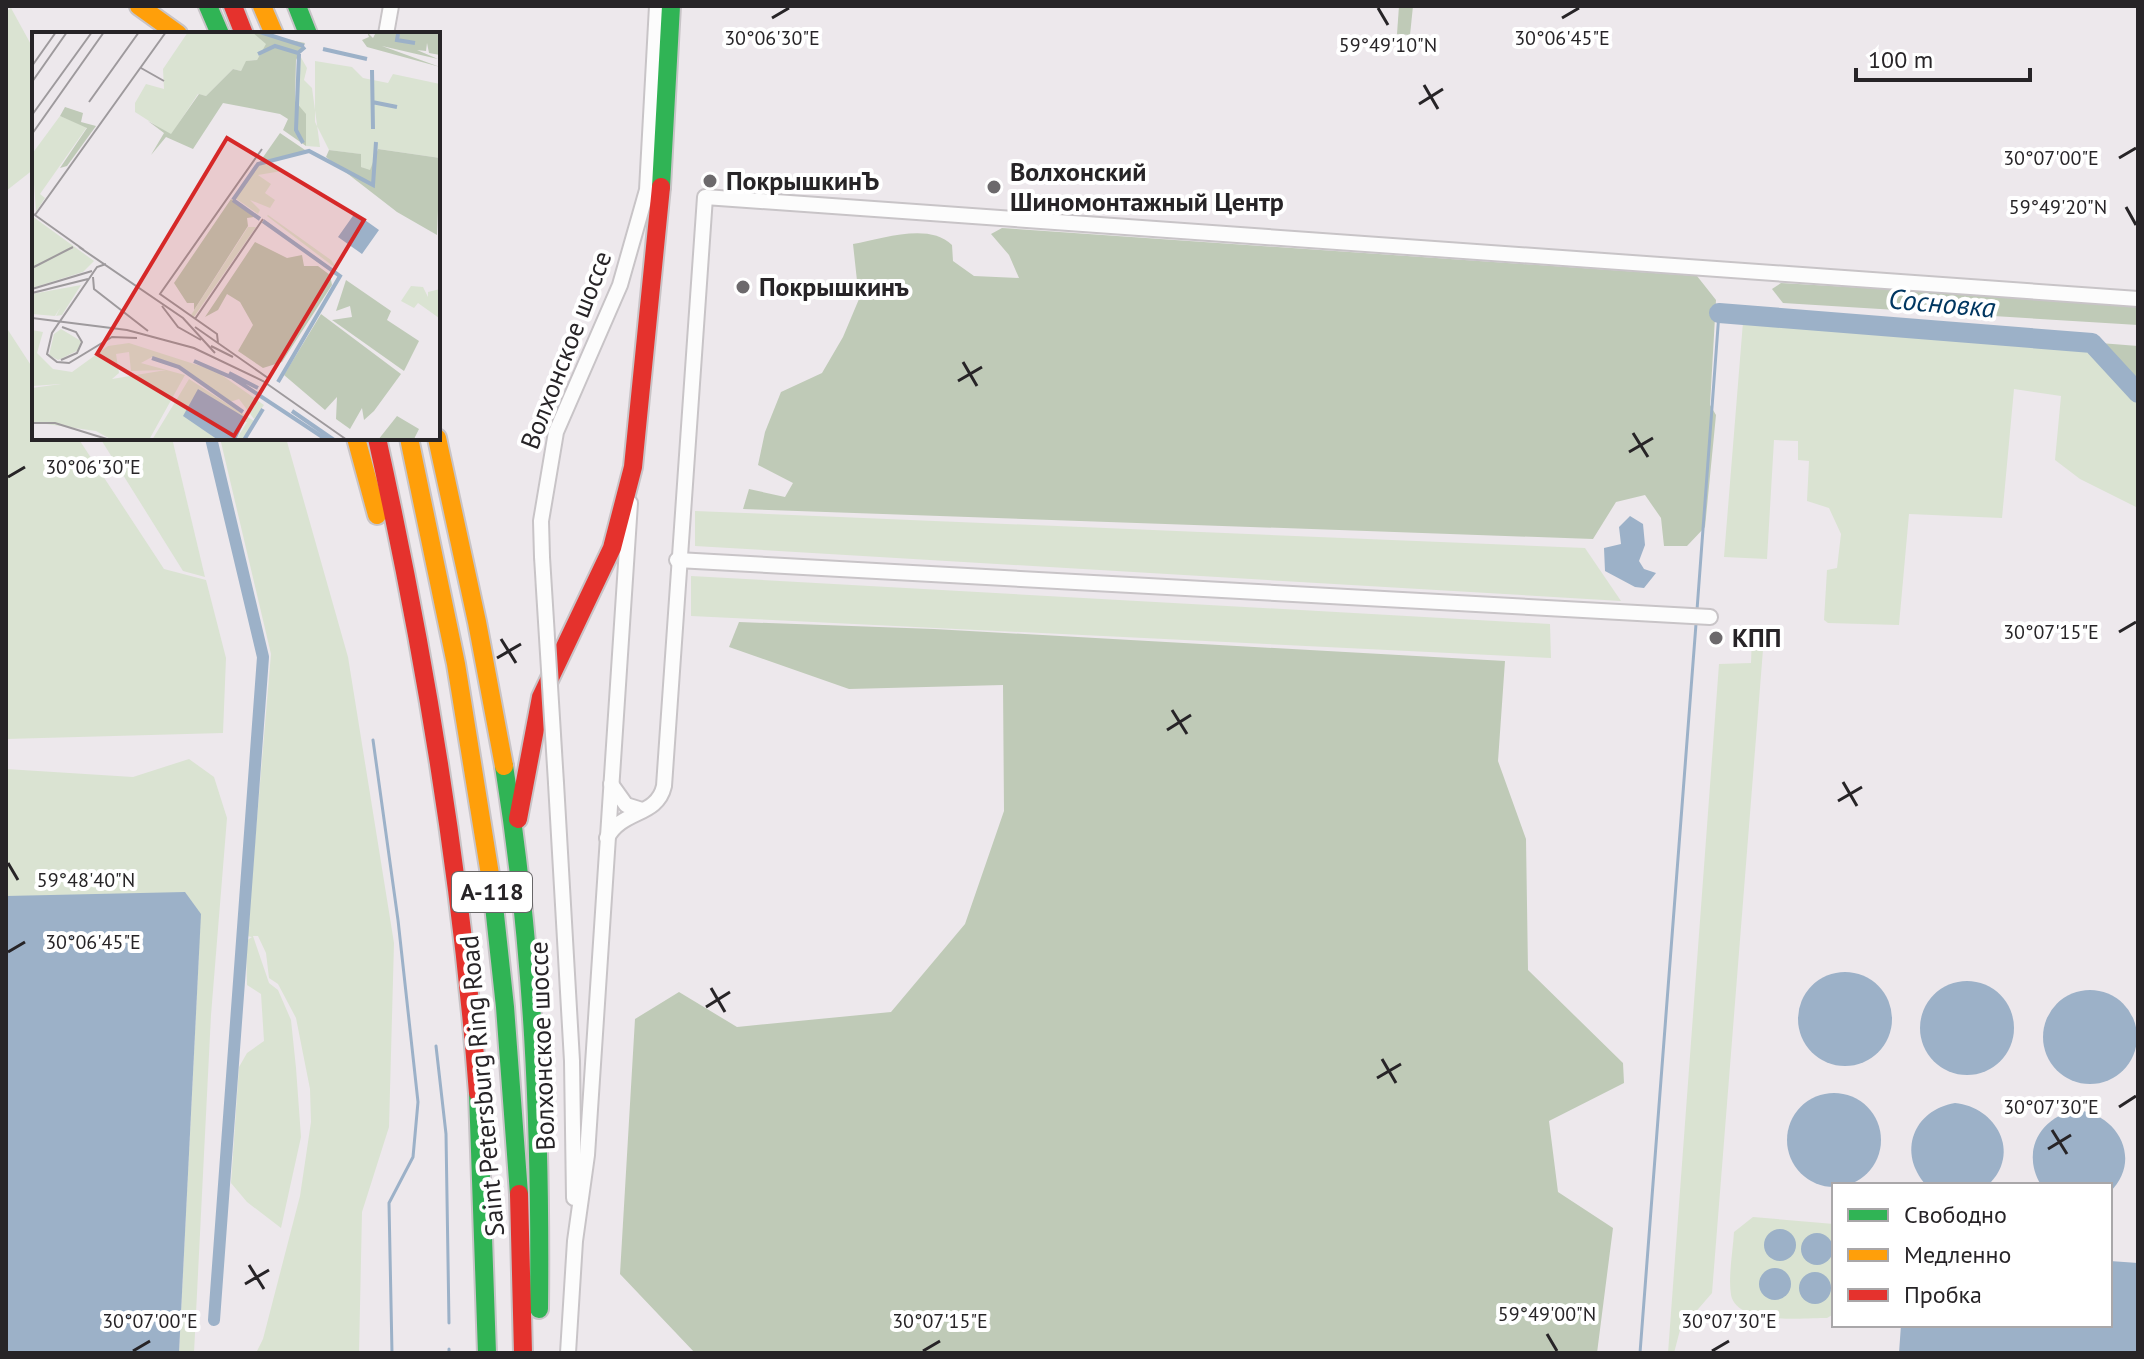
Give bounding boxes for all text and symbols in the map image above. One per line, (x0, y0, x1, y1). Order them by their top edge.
text: 30°06'30"E (724, 25, 820, 51)
text: 30°06'45"E (1514, 25, 1610, 51)
inset map (32, 32, 440, 440)
text: 59°49'10"N (1339, 32, 1437, 58)
scale bar (1856, 32, 2030, 82)
text: 100 m (1868, 44, 1933, 75)
text: 30°07'00"E (2003, 145, 2099, 171)
place label: Волхонский Шиномонтажный Центр (1010, 155, 1284, 218)
place label: ПокрышкинЪ (726, 164, 879, 197)
marker: ПокрышкинЪ (701, 172, 719, 190)
marker: Волхонский Шиномонтажный Центр (985, 178, 1003, 196)
text: 59°49'20"N (2009, 194, 2107, 220)
street label: Волхонское шоссе (513, 246, 618, 453)
place label: Покрышкинъ (759, 270, 909, 303)
marker: Покрышкинъ (734, 278, 752, 296)
water label: Сосновка (1887, 279, 1997, 326)
text: 30°06'30"E (45, 454, 141, 480)
text: 30°07'15"E (2003, 619, 2099, 645)
place label: КПП (1732, 621, 1781, 654)
marker: КПП (1707, 629, 1725, 647)
text: 59°48'40"N (37, 867, 135, 893)
road number: А-118 (452, 872, 532, 912)
text: 30°06'45"E (45, 929, 141, 955)
street label: Saint Petersburg Ring Road (452, 934, 511, 1238)
street label: Волхонское шоссе (521, 941, 562, 1151)
text: 30°07'30"E (2003, 1094, 2099, 1120)
legend (1832, 1183, 2112, 1327)
text: Свободно (1904, 1199, 2007, 1230)
text: Медленно (1904, 1239, 2011, 1270)
text: Пробка (1904, 1279, 1982, 1310)
text: 59°49'00"N (1498, 1301, 1596, 1327)
text: 30°07'00"E (102, 1308, 198, 1334)
text: 30°07'15"E (892, 1308, 988, 1334)
text: 30°07'30"E (1681, 1308, 1777, 1334)

